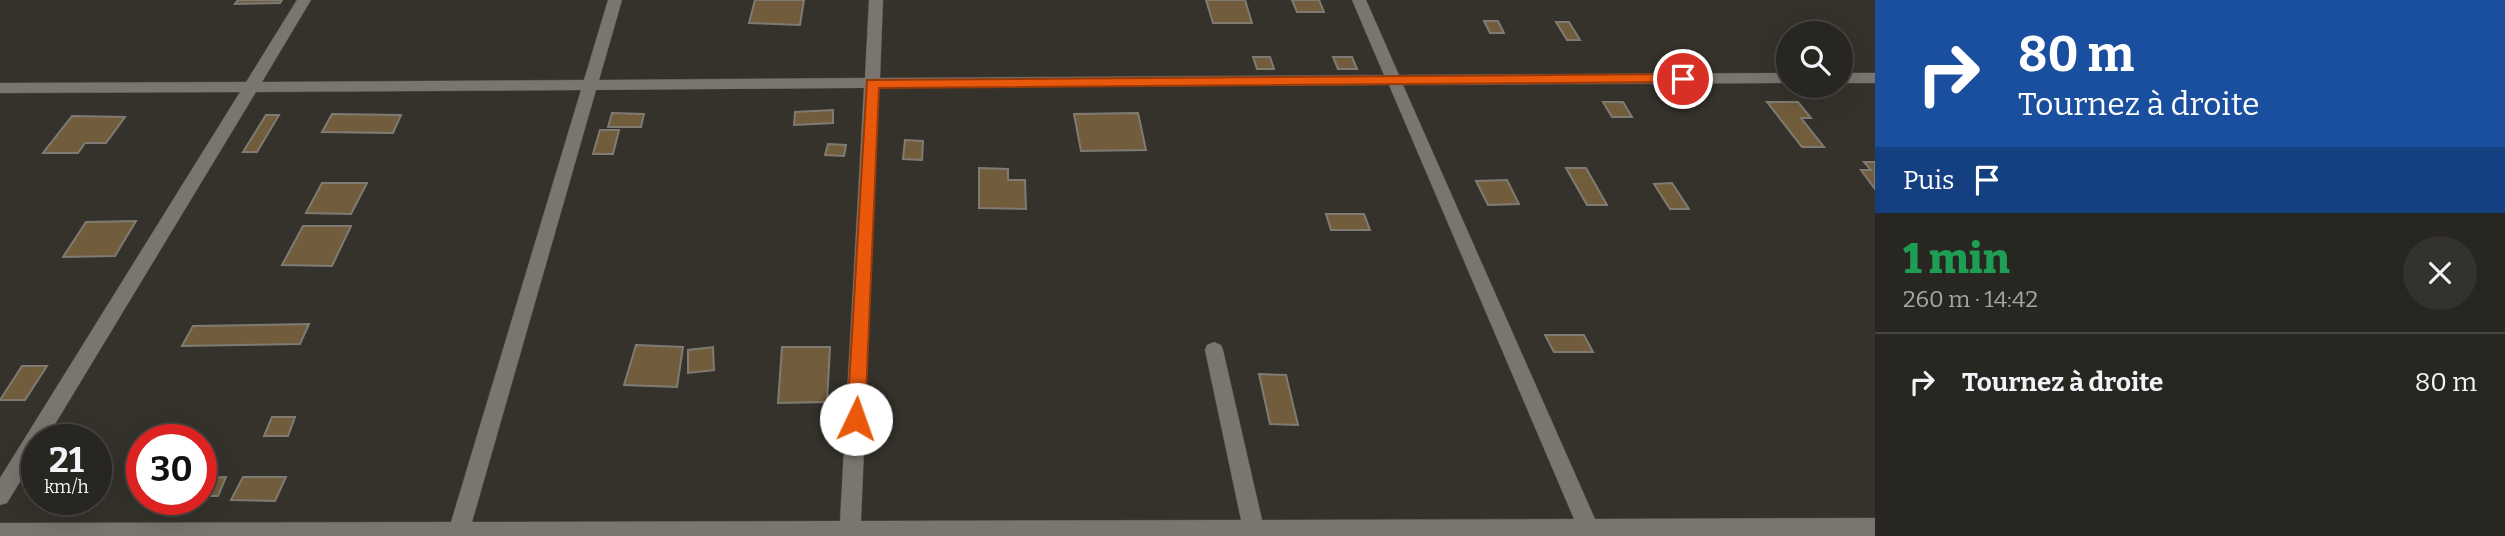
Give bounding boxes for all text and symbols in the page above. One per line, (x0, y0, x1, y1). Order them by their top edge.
map controls (1776, 21, 1853, 98)
button: search (1776, 21, 1853, 98)
text: 80 m (2018, 25, 2134, 84)
icon: right (1903, 28, 1994, 119)
pin (1653, 49, 1713, 109)
icon: arrive (1664, 60, 1702, 98)
text: Tournez à droite (2018, 85, 2260, 123)
icon: arrive (1968, 161, 2006, 199)
text: Puis (1903, 165, 1954, 196)
text: 1 min (1903, 234, 2010, 284)
button: close (2403, 236, 2477, 310)
text: 260 m · 14:42 (1903, 285, 2038, 313)
icon: right (1903, 363, 1941, 401)
text: Tournez à droite (1962, 367, 2163, 398)
text: 80 m (2415, 367, 2477, 398)
position arrow (819, 382, 893, 456)
speed limit sign: 30 (126, 424, 217, 515)
text: 21 (49, 439, 84, 481)
text: km/h (44, 476, 89, 498)

